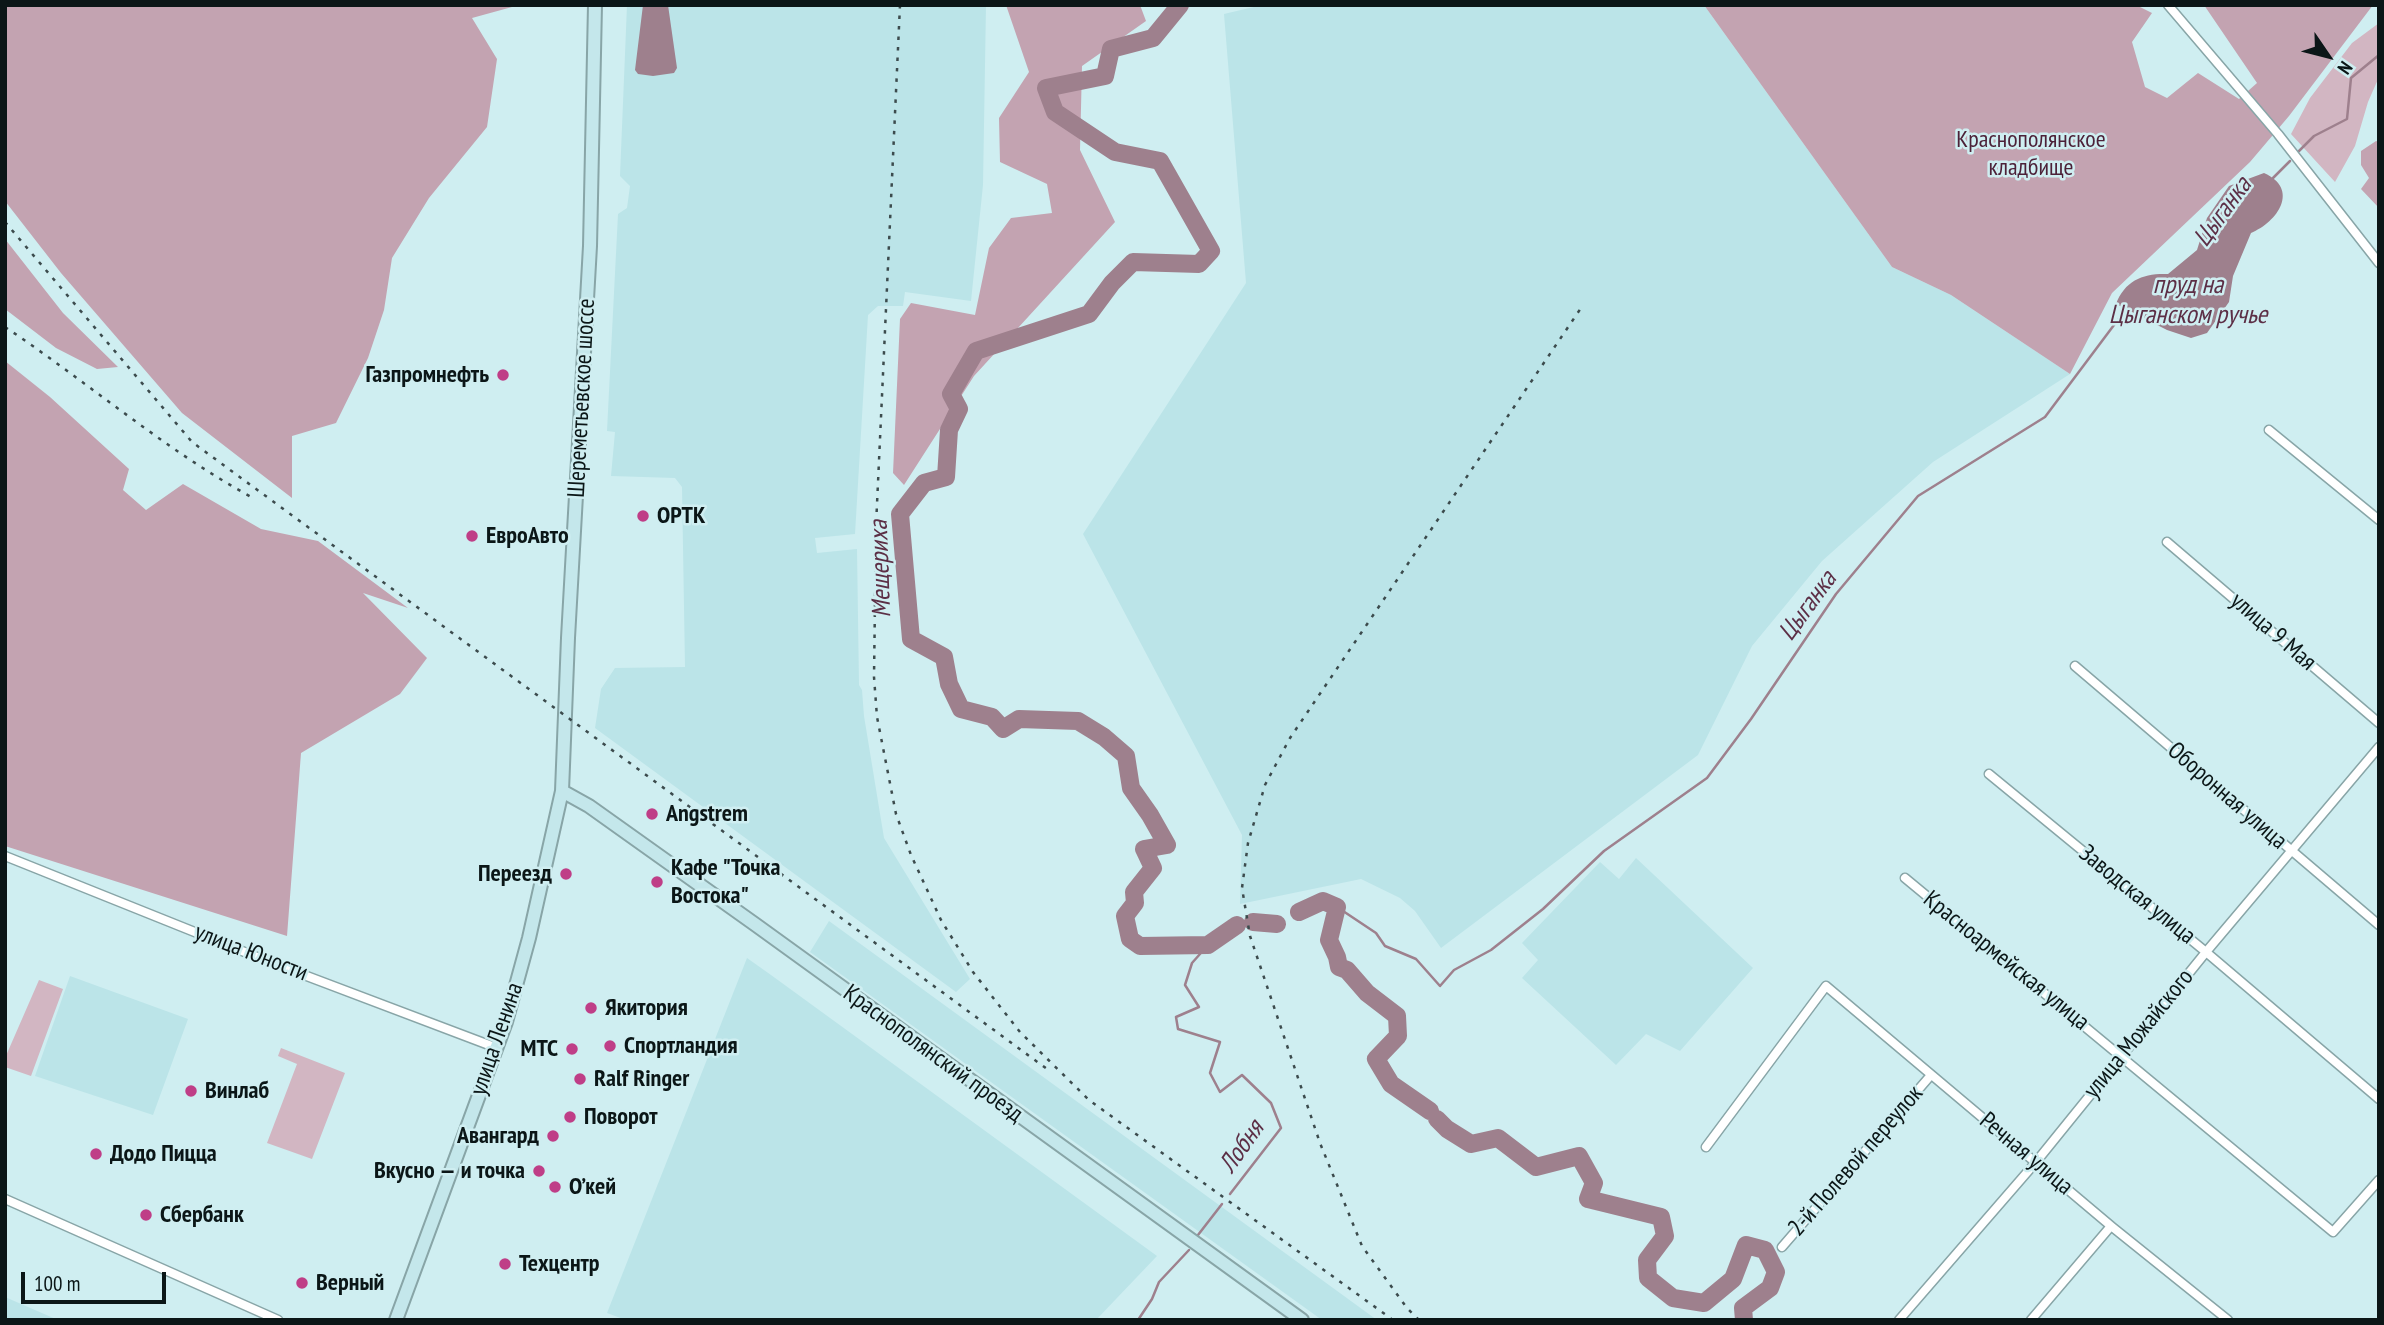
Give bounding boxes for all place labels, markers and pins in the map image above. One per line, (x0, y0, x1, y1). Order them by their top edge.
place label: Газпромнефть (366, 361, 489, 389)
marker: Газпромнефть (495, 367, 511, 383)
place label: ОРТК (657, 502, 705, 530)
marker: ОРТК (635, 508, 651, 524)
place label: ЕвроАвто (486, 522, 569, 550)
marker: ЕвроАвто (464, 528, 480, 544)
place label: Angstrem (666, 800, 748, 828)
marker: Angstrem (644, 806, 660, 822)
place label: Кафе "Точка Востока" (671, 854, 780, 910)
place label: Переезд (478, 860, 552, 888)
marker: Переезд (558, 866, 574, 882)
marker: Кафе "Точка Востока" (649, 874, 665, 890)
place label: Якитория (605, 994, 688, 1022)
marker: Якитория (583, 1000, 599, 1016)
place label: Спортландия (624, 1032, 738, 1060)
place label: МТС (520, 1035, 558, 1063)
marker: Спортландия (602, 1038, 618, 1054)
marker: МТС (564, 1041, 580, 1057)
place label: Ralf Ringer (594, 1065, 689, 1093)
marker: Ralf Ringer (572, 1071, 588, 1087)
place label: Винлаб (205, 1077, 269, 1105)
marker: Винлаб (183, 1083, 199, 1099)
place label: Поворот (584, 1103, 658, 1131)
marker: Поворот (562, 1109, 578, 1125)
place label: Авангард (457, 1122, 539, 1150)
marker: Авангард (545, 1128, 561, 1144)
place label: Додо Пицца (110, 1140, 217, 1168)
marker: Додо Пицца (88, 1146, 104, 1162)
place label: Вкусно — и точка (374, 1157, 525, 1185)
marker: Вкусно — и точка (531, 1163, 547, 1179)
place label: О’кей (569, 1173, 616, 1201)
marker: О’кей (547, 1179, 563, 1195)
place label: Сбербанк (160, 1201, 244, 1229)
marker: Сбербанк (138, 1207, 154, 1223)
place label: Техцентр (519, 1250, 600, 1278)
marker: Техцентр (497, 1256, 513, 1272)
place label: Верный (316, 1269, 384, 1297)
marker: Верный (294, 1275, 310, 1291)

